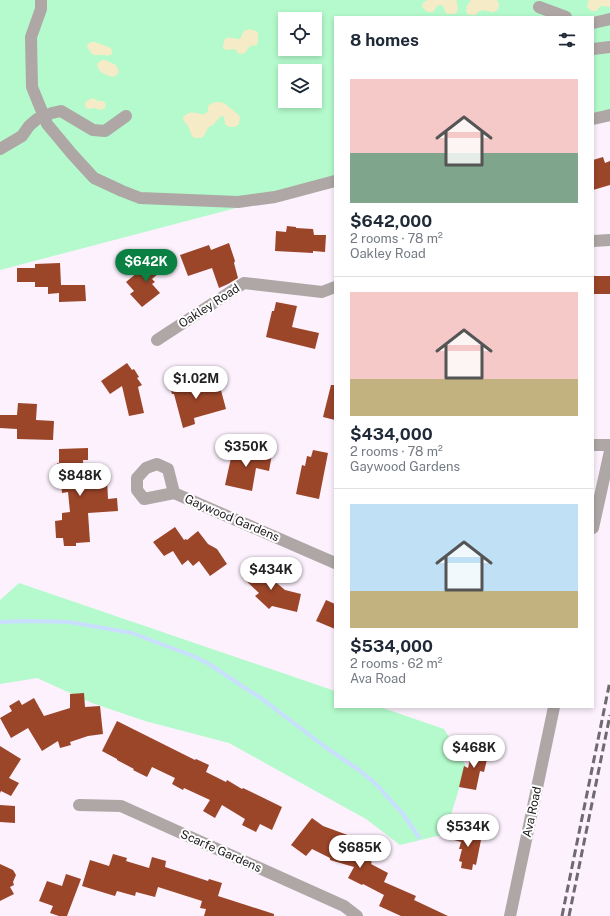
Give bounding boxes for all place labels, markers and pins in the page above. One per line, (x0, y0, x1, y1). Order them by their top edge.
pin: $642K (118, 249, 174, 283)
pin: $1.02M (163, 366, 229, 400)
pin: $350K (218, 434, 274, 468)
pin: $848K (52, 463, 108, 497)
pin: $434K (243, 557, 299, 591)
pin: $468K (446, 735, 502, 769)
pin: $534K (440, 814, 496, 848)
pin: $685K (332, 835, 388, 869)

